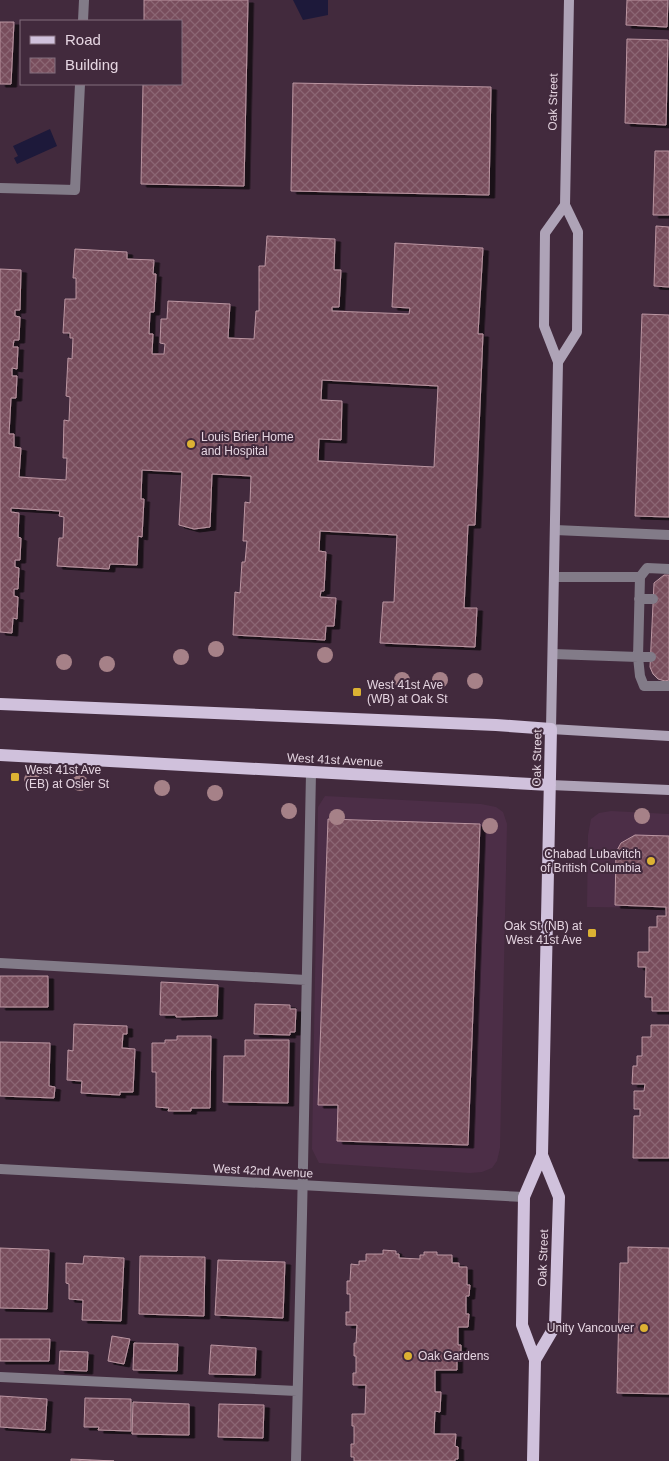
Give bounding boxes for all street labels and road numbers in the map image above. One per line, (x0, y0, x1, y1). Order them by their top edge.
street label: Oak Street (546, 73, 561, 131)
street label: Oak Street (530, 729, 545, 787)
street label: West 41st Avenue (287, 750, 384, 770)
street label: West 42nd Avenue (213, 1161, 314, 1181)
street label: Oak Street (535, 1228, 551, 1287)

